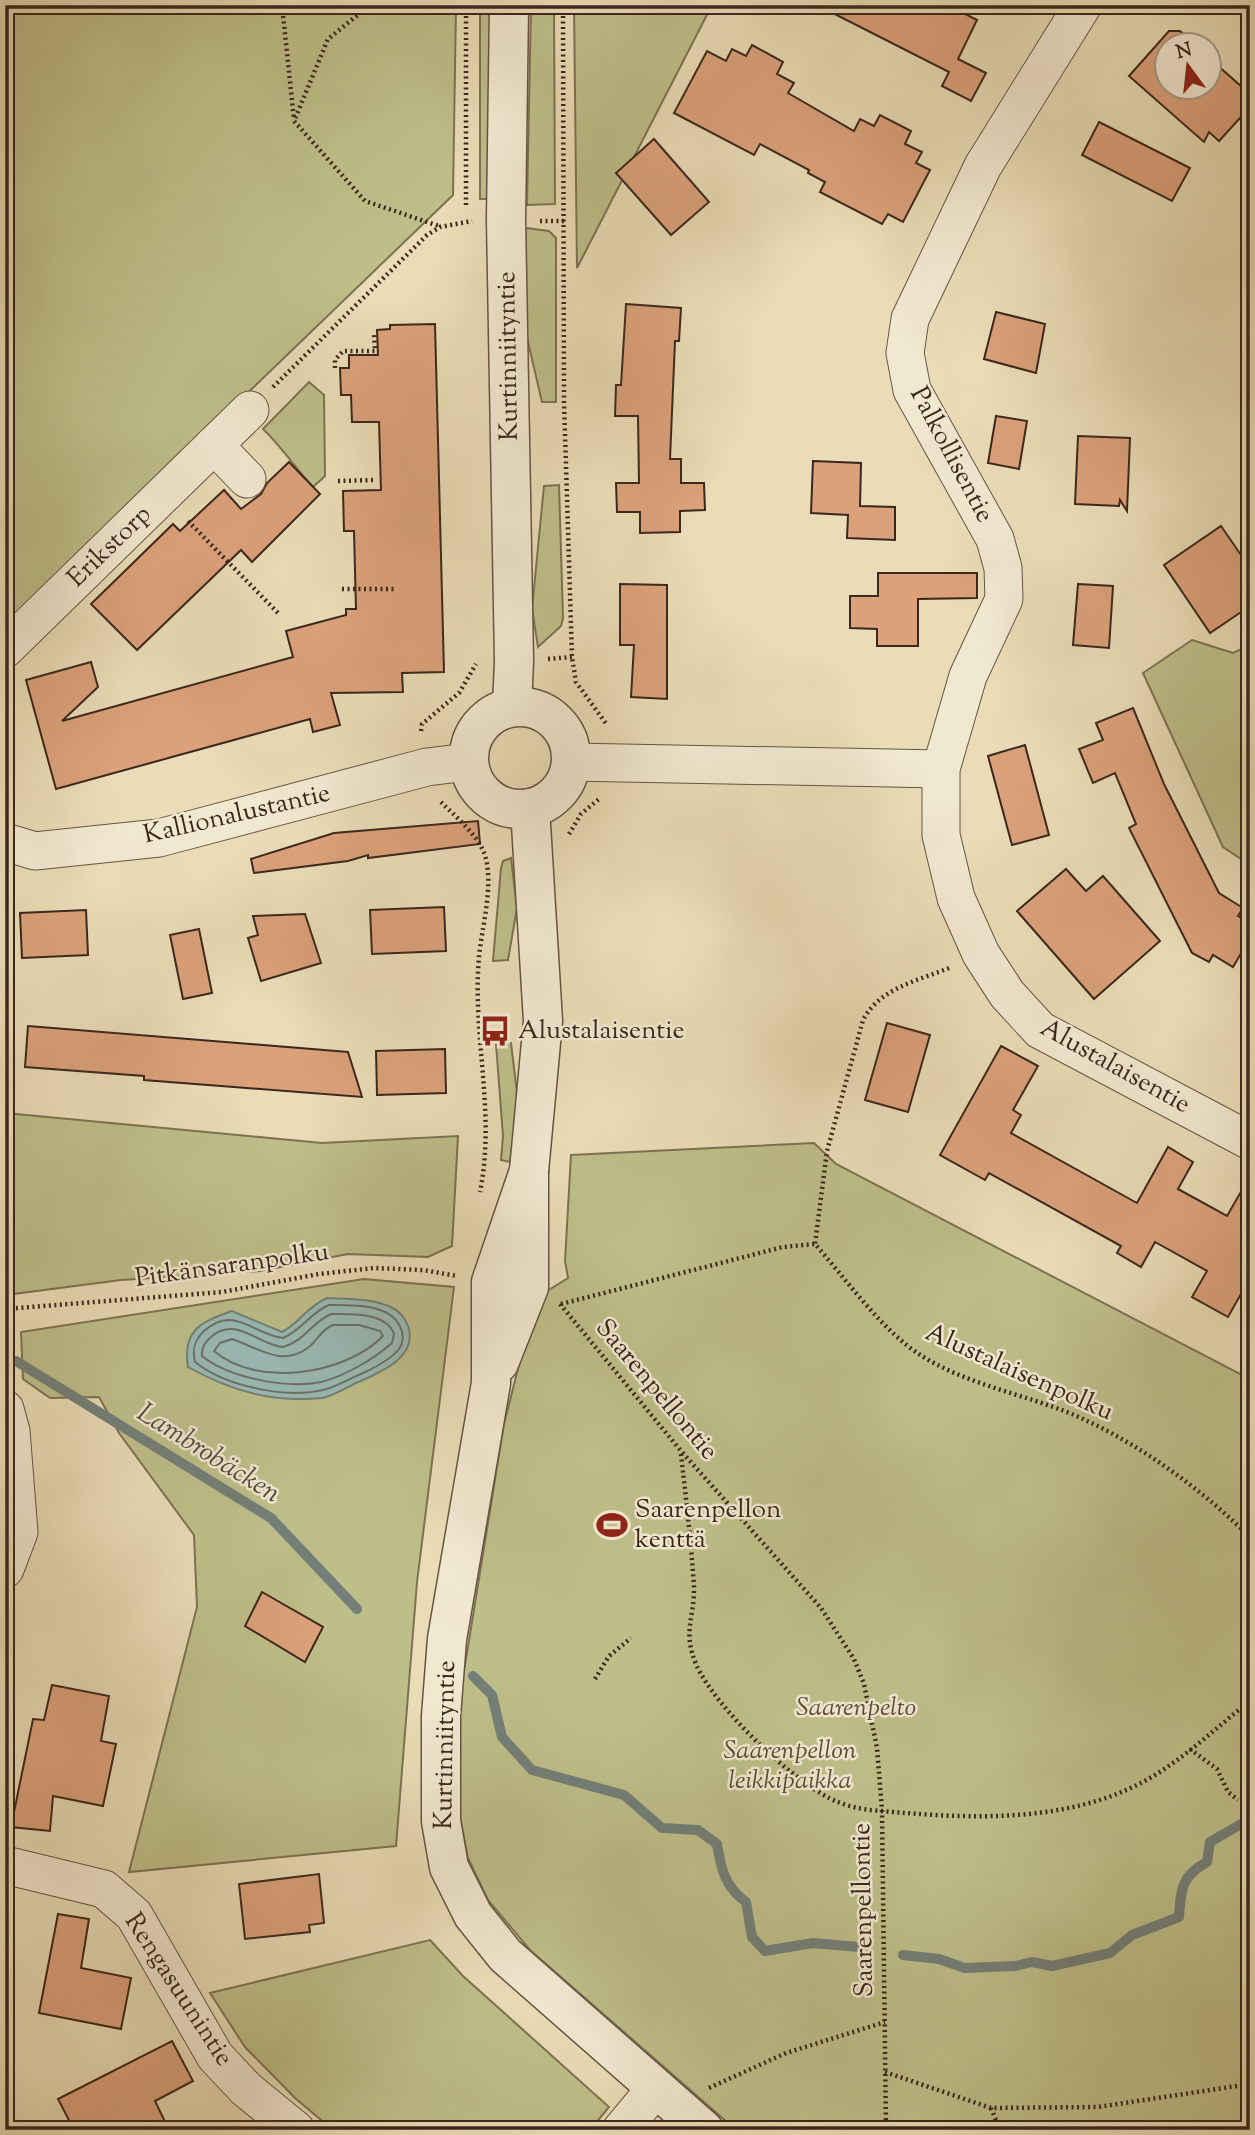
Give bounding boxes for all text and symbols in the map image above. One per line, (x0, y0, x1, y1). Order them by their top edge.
north arrow (1154, 32, 1224, 102)
text: N (1173, 37, 1195, 67)
street label: Kurtinniityntie (489, 271, 529, 441)
street label: Palkollisentie (900, 380, 1002, 530)
street label: Erikstorp (60, 497, 160, 597)
street label: Kallionalustantie (140, 776, 334, 854)
street label: Alustalaisentie (1033, 1010, 1197, 1124)
place label: Alustalaisentie (518, 1013, 685, 1050)
bus stop icon: Alustalaisentie (478, 1014, 512, 1048)
street label: Pitkänsaranpolku (133, 1234, 331, 1298)
street label: Saarenpellontie (586, 1311, 726, 1469)
street label: Alustalaisenpolku (919, 1315, 1119, 1431)
water label: Lambrobäcken (128, 1394, 288, 1514)
place label: Saarenpellon kenttä (635, 1492, 781, 1559)
sports icon: Saarenpellon kenttä (595, 1508, 629, 1542)
street label: Kurtinniityntie (426, 1660, 466, 1830)
park label: Saarenpelto (796, 1690, 916, 1727)
park label: Saarenpellon leikkipaikka (724, 1733, 857, 1800)
street label: Saarenpellontie (844, 1823, 884, 1997)
street label: Rengasuunintie (115, 1906, 241, 2074)

